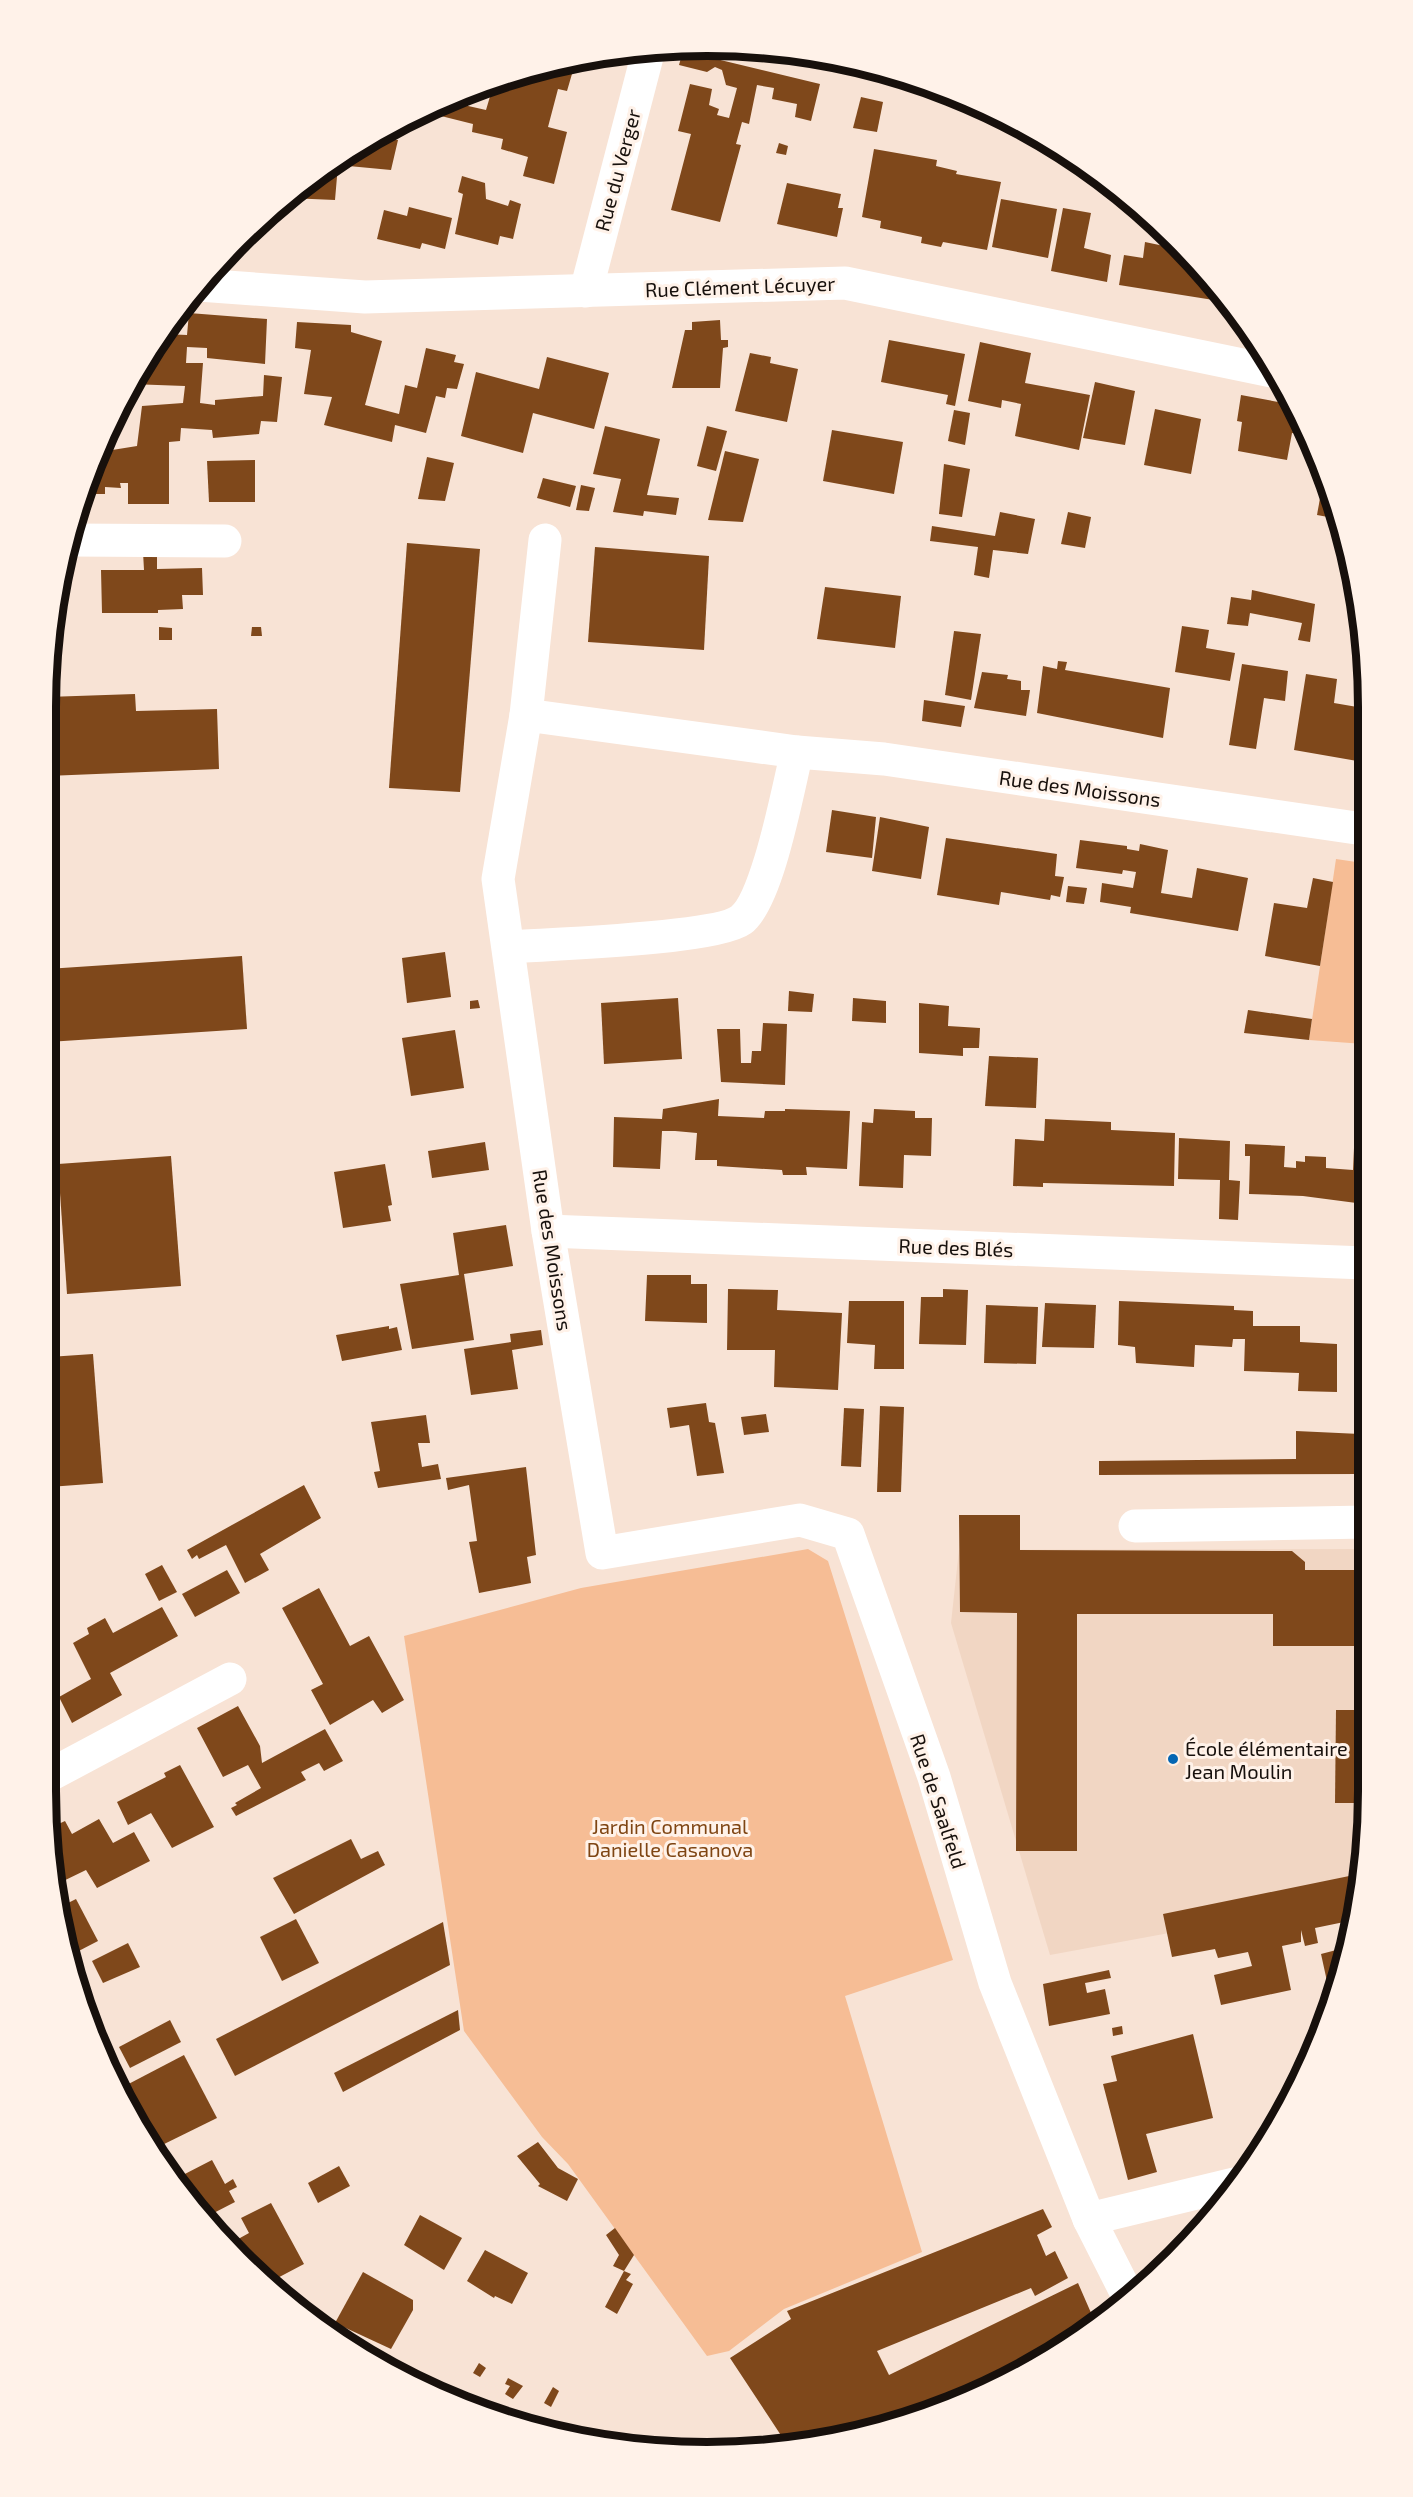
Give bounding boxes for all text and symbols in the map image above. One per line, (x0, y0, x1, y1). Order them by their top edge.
street label: Rue du Verger (589, 106, 645, 234)
street label: Rue Clément Lécuyer (644, 271, 836, 301)
street label: Rue des Moissons (998, 765, 1162, 811)
street label: Rue des Moissons (528, 1168, 578, 1332)
street label: Rue des Blés (898, 1233, 1014, 1261)
street label: Rue de Saalfeld (906, 1731, 972, 1871)
place label: École élémentaire Jean Moulin (1185, 1736, 1348, 1783)
marker: École élémentaire Jean Moulin (1166, 1752, 1180, 1766)
park label: Jardin Communal Danielle Casanova (587, 1814, 753, 1861)

